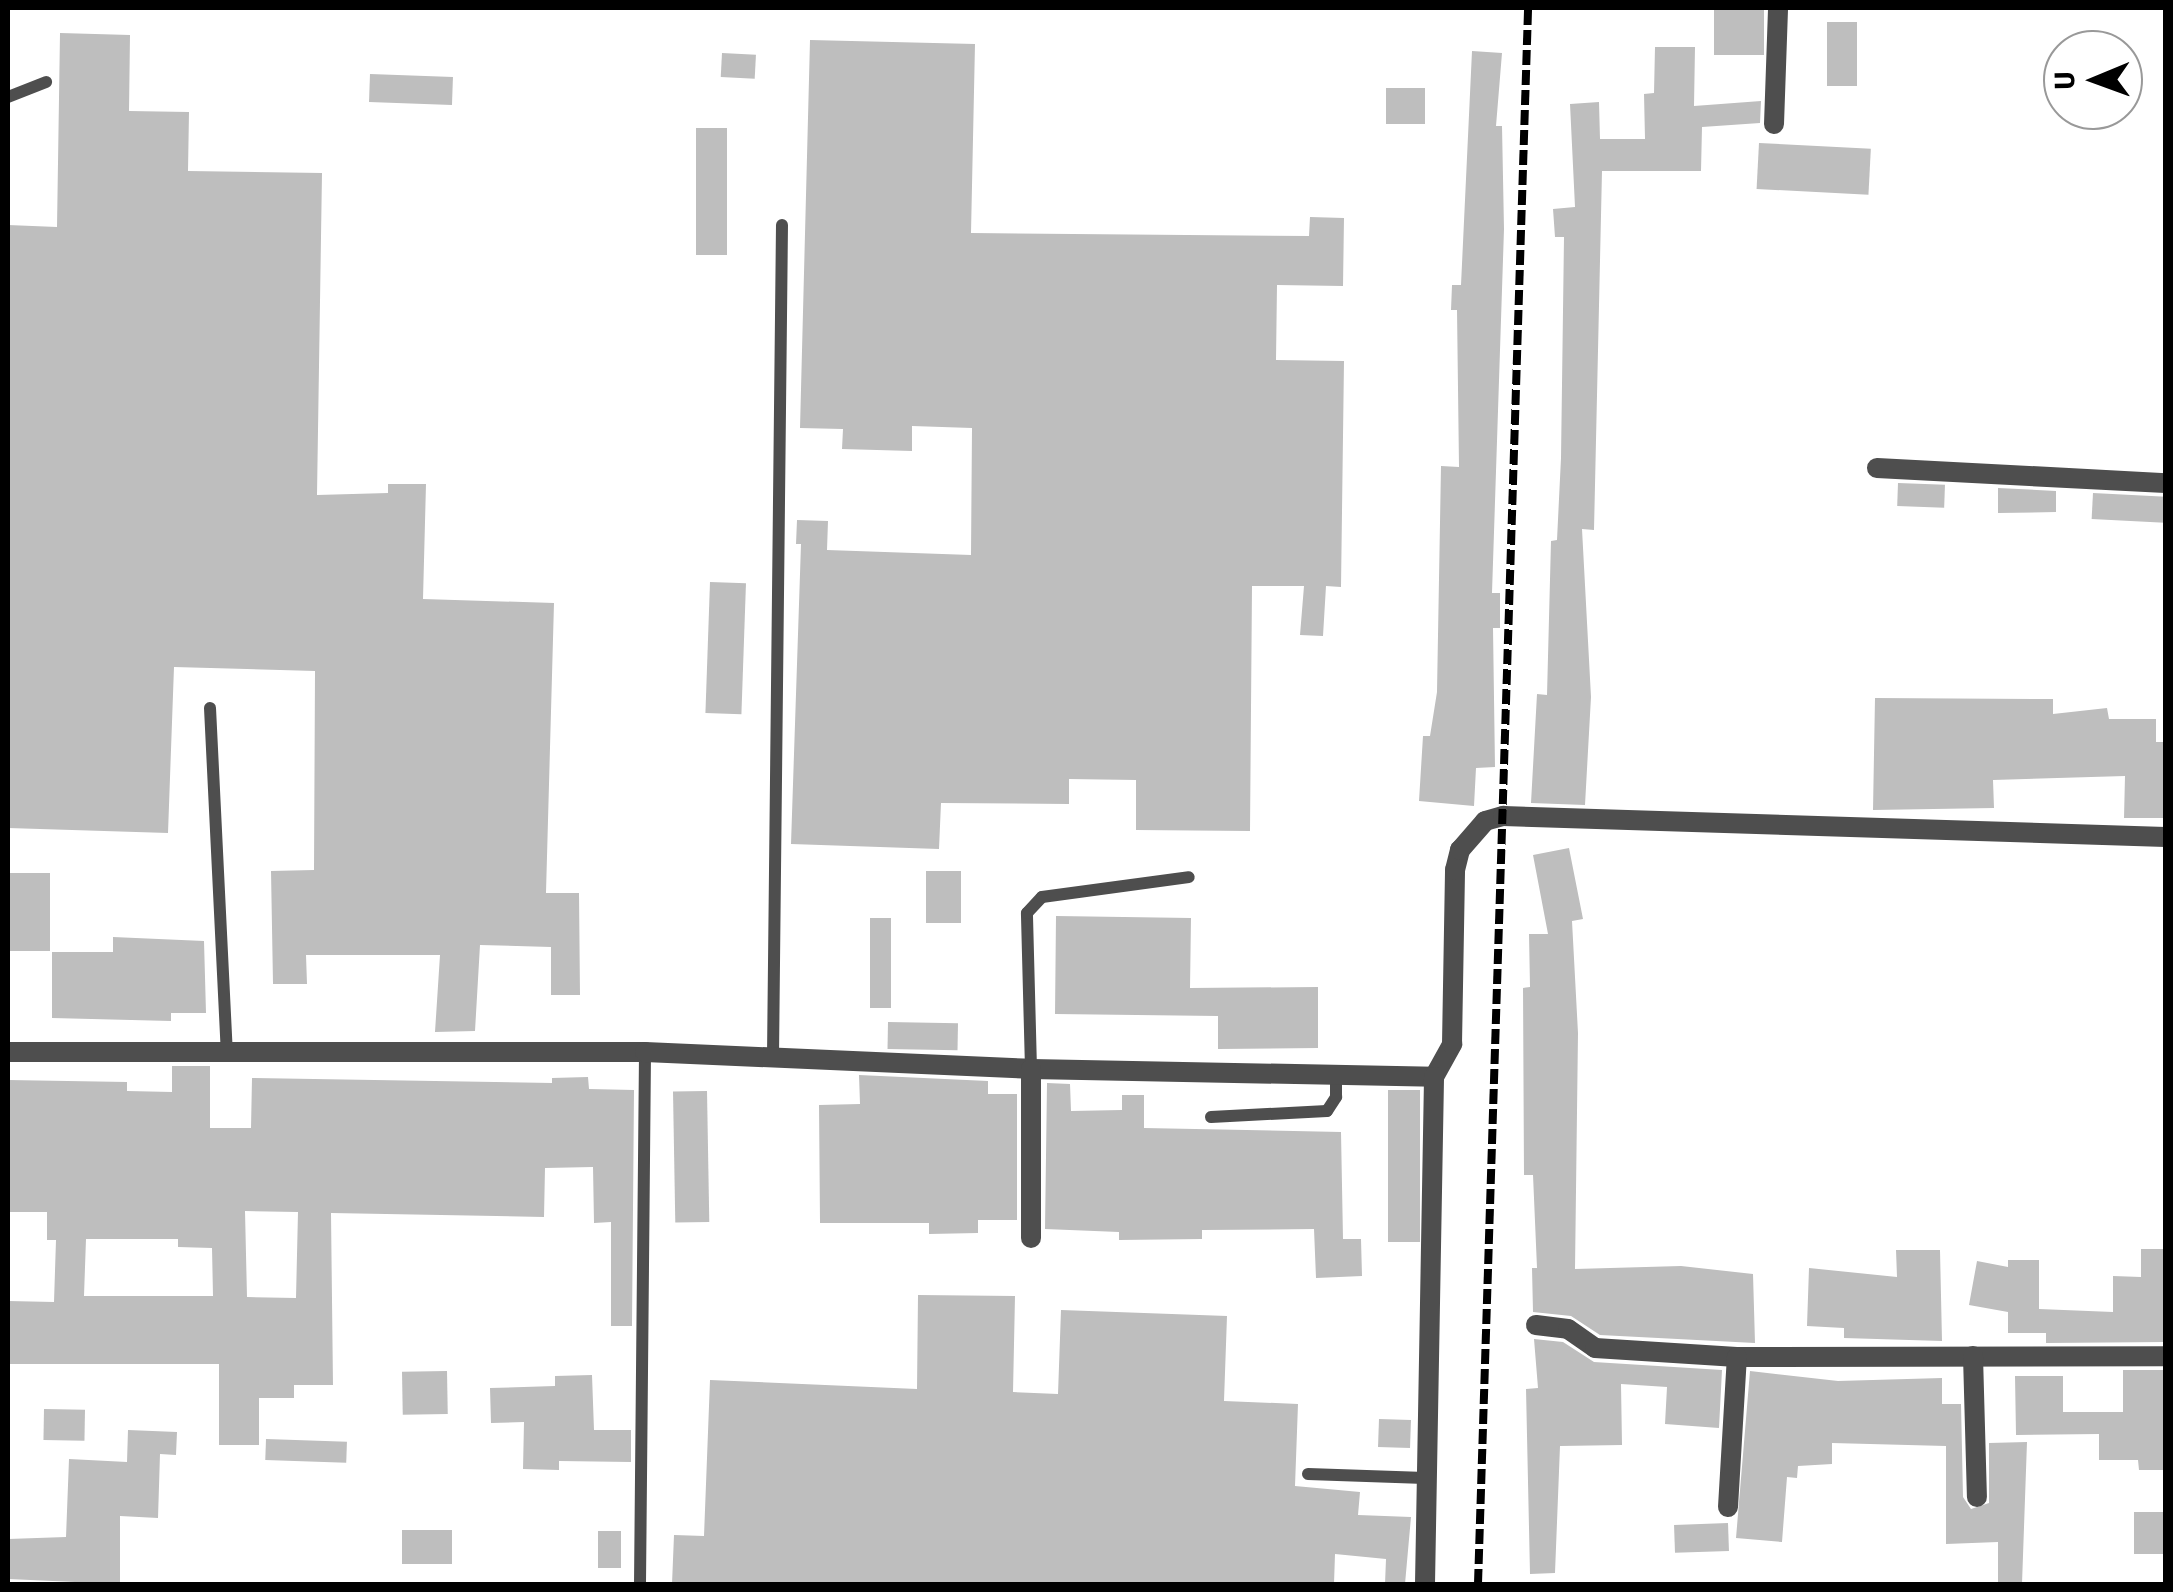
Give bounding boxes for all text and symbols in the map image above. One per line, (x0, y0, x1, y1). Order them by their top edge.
north arrow (2043, 30, 2143, 130)
text: U (2048, 71, 2081, 90)

